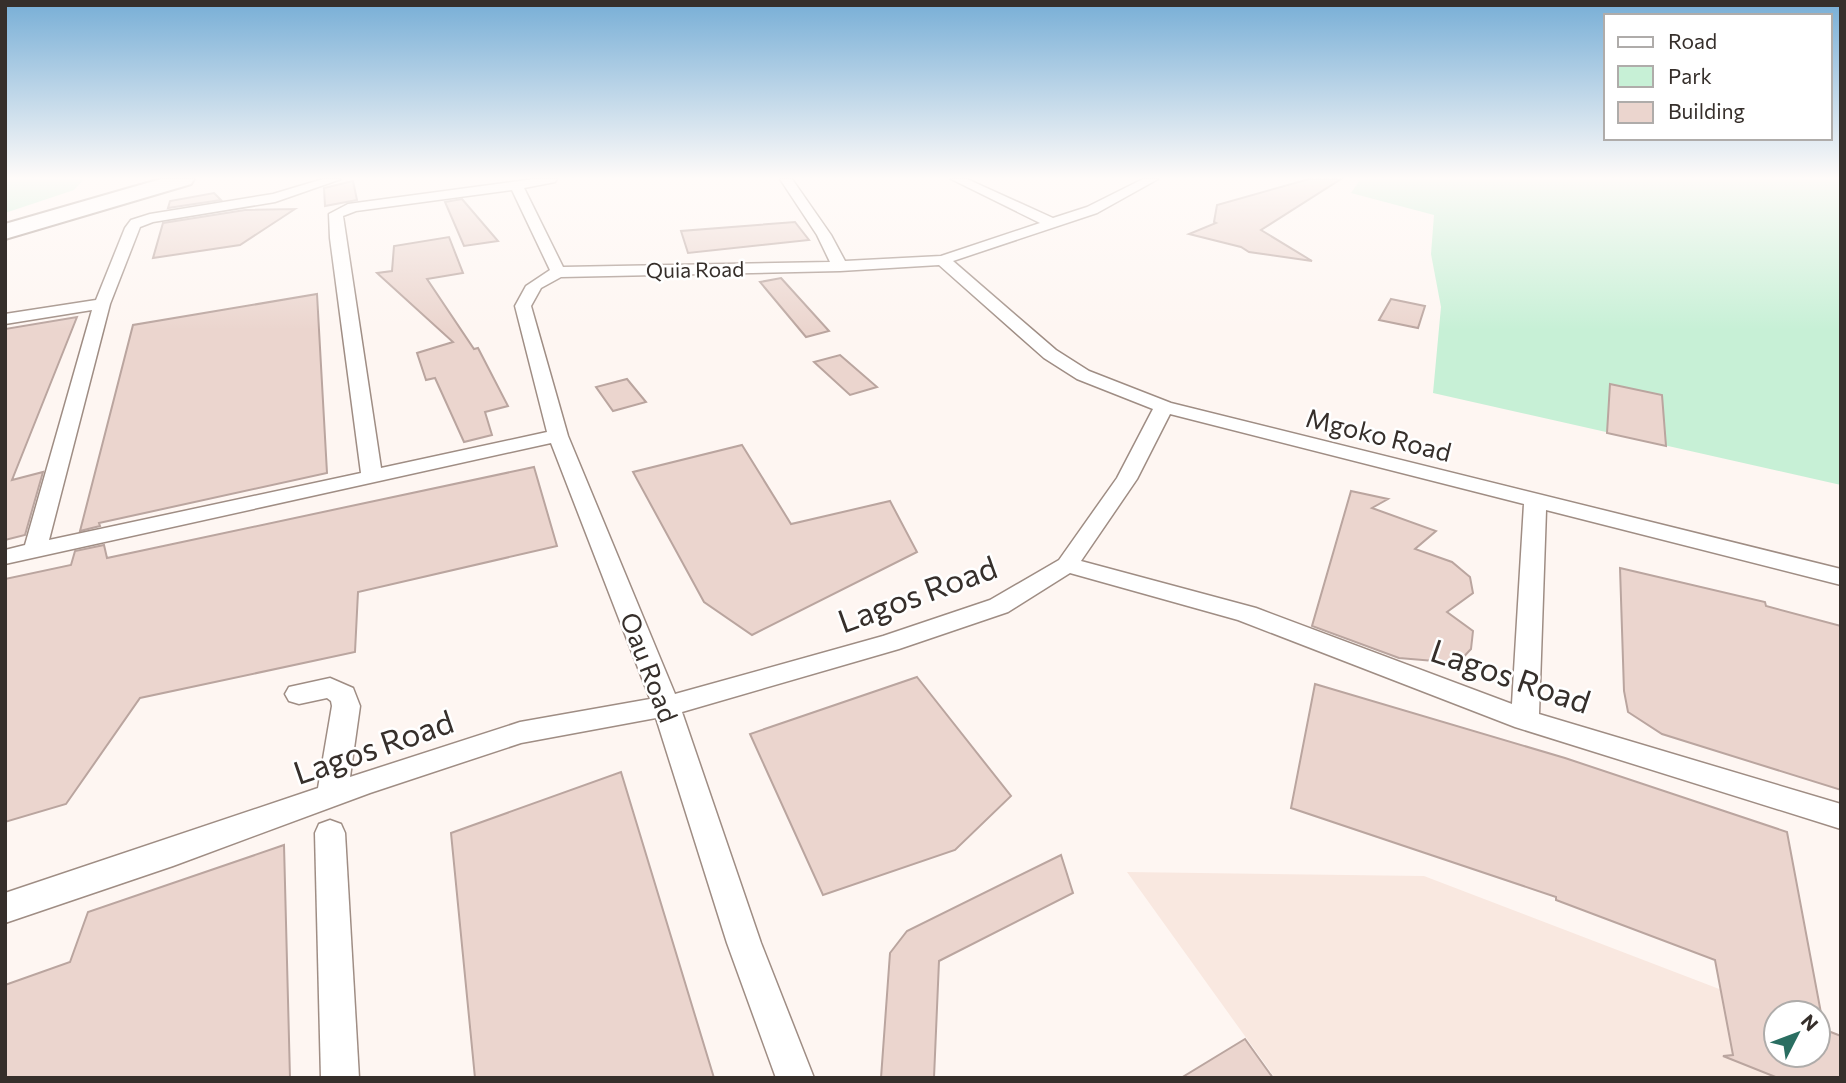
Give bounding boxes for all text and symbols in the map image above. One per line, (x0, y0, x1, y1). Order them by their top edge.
legend (1604, 14, 1832, 140)
text: Road (1668, 28, 1717, 53)
text: Park (1668, 63, 1712, 88)
text: Building (1668, 98, 1745, 123)
street label: Quia Road (646, 256, 744, 282)
street label: Mgoko Road (1303, 401, 1455, 467)
street label: Lagos Road (832, 546, 1002, 640)
street label: Oau Road (615, 608, 685, 726)
street label: Lagos Road (1426, 629, 1596, 721)
street label: Lagos Road (288, 700, 458, 792)
north arrow (1762, 999, 1832, 1069)
text: N (1797, 1009, 1823, 1035)

